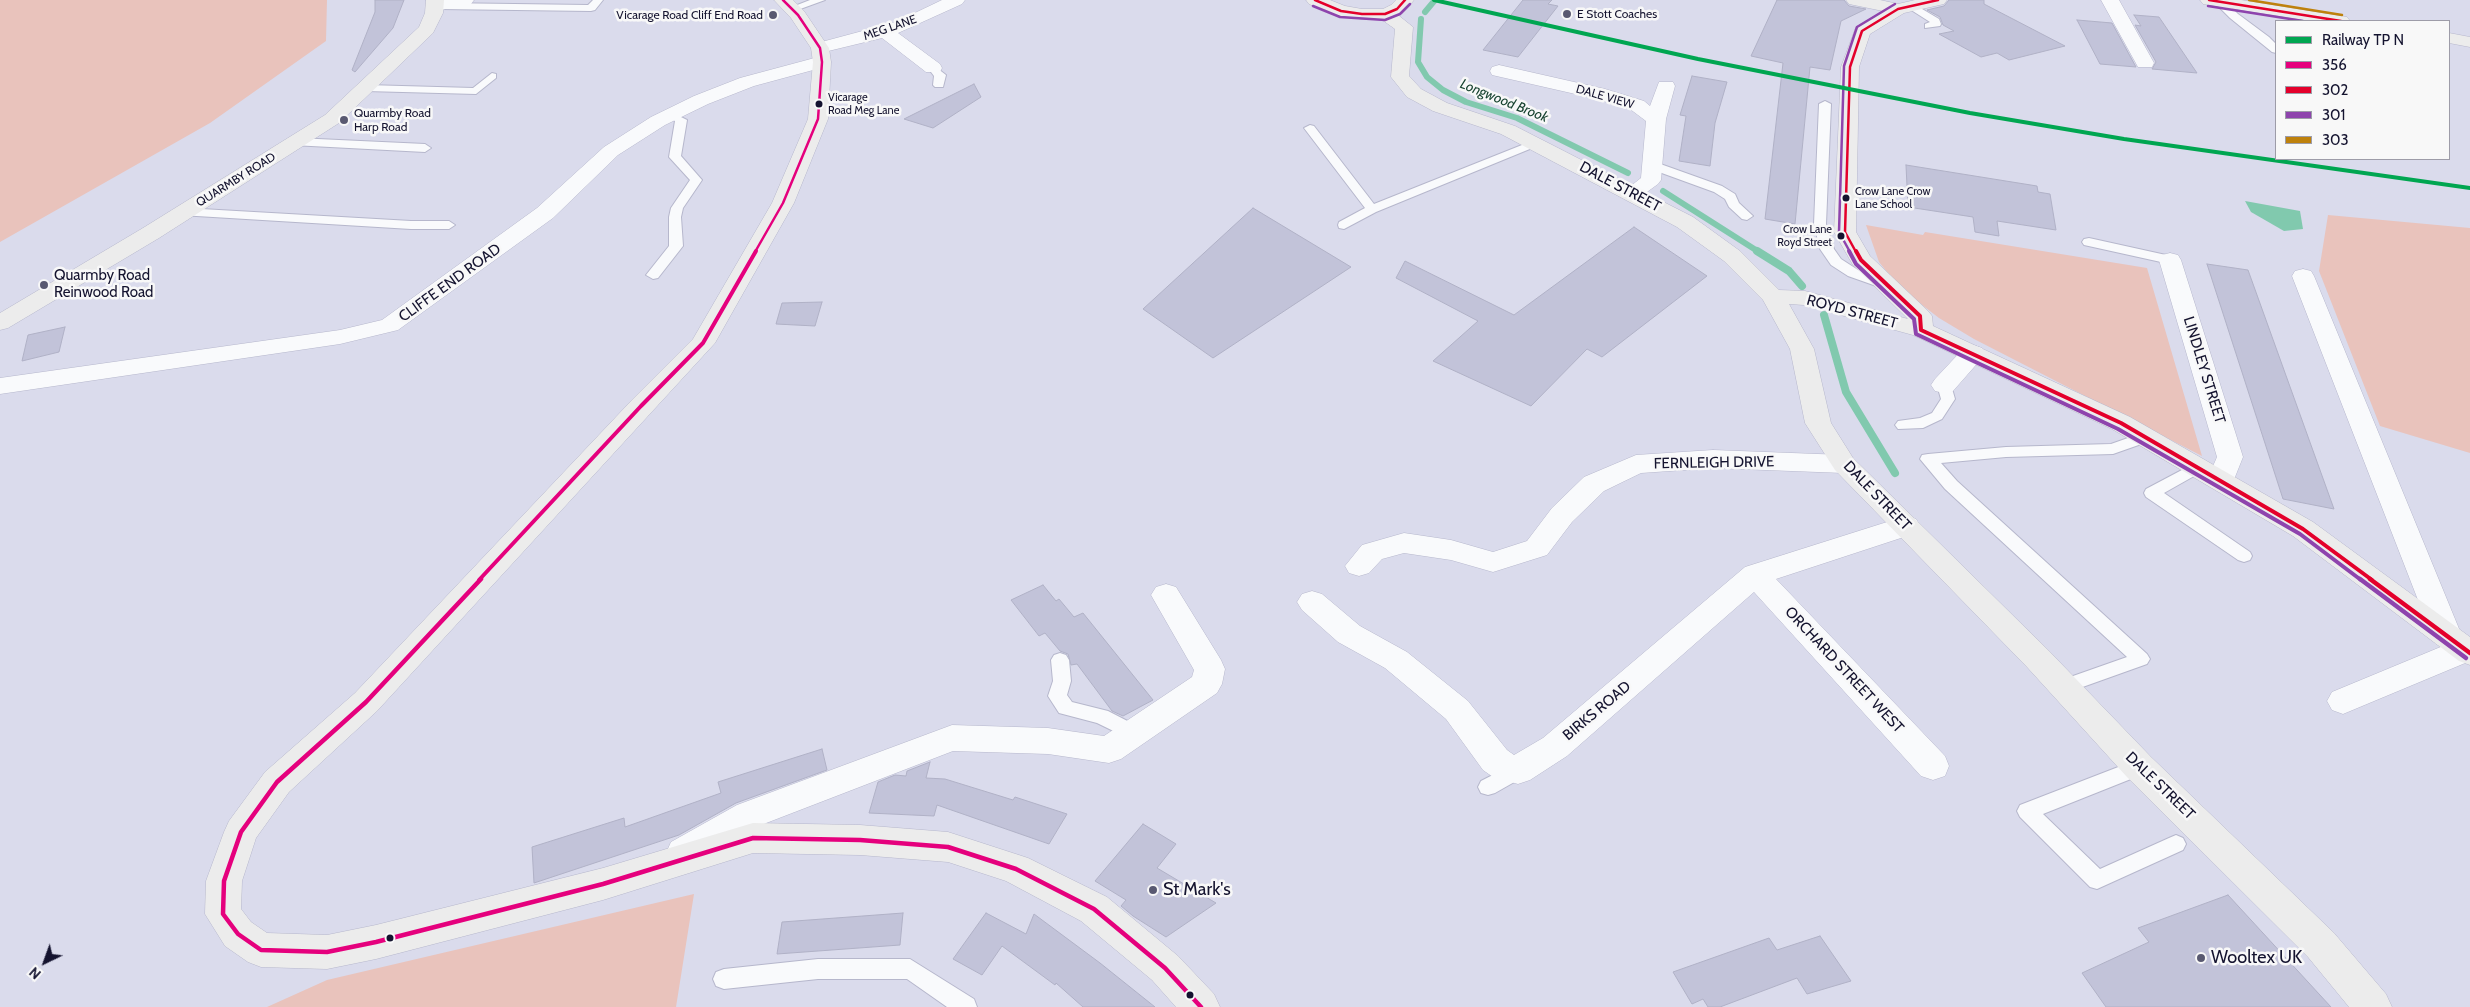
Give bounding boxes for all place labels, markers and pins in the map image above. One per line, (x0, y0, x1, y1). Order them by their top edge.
place label: E Stott Coaches (1577, 7, 1657, 21)
place label: Vicarage Road Cliff End Road (616, 8, 763, 22)
marker: E Stott Coaches (1561, 8, 1573, 20)
marker: Vicarage Road Cliff End Road (767, 9, 779, 21)
place label: Vicarage Road Meg Lane (828, 91, 899, 117)
marker: Vicarage Road Meg Lane (814, 99, 824, 109)
place label: Quarmby Road Harp Road (354, 106, 431, 134)
marker: Quarmby Road Harp Road (338, 114, 350, 126)
place label: Crow Lane Crow Lane School (1855, 185, 1931, 211)
marker: Crow Lane Crow Lane School (1841, 193, 1851, 203)
place label: Crow Lane Royd Street (1777, 223, 1832, 249)
marker: Crow Lane Royd Street (1836, 231, 1846, 241)
place label: Quarmby Road Reinwood Road (54, 267, 153, 302)
marker: Quarmby Road Reinwood Road (38, 279, 50, 291)
place label: St Mark's (1163, 879, 1231, 901)
marker: St Mark's (1147, 884, 1159, 896)
unlabelled marker (385, 933, 395, 943)
place label: Wooltex UK (2211, 947, 2302, 969)
marker: Wooltex UK (2195, 952, 2207, 964)
unlabelled marker (1185, 990, 1195, 1000)

